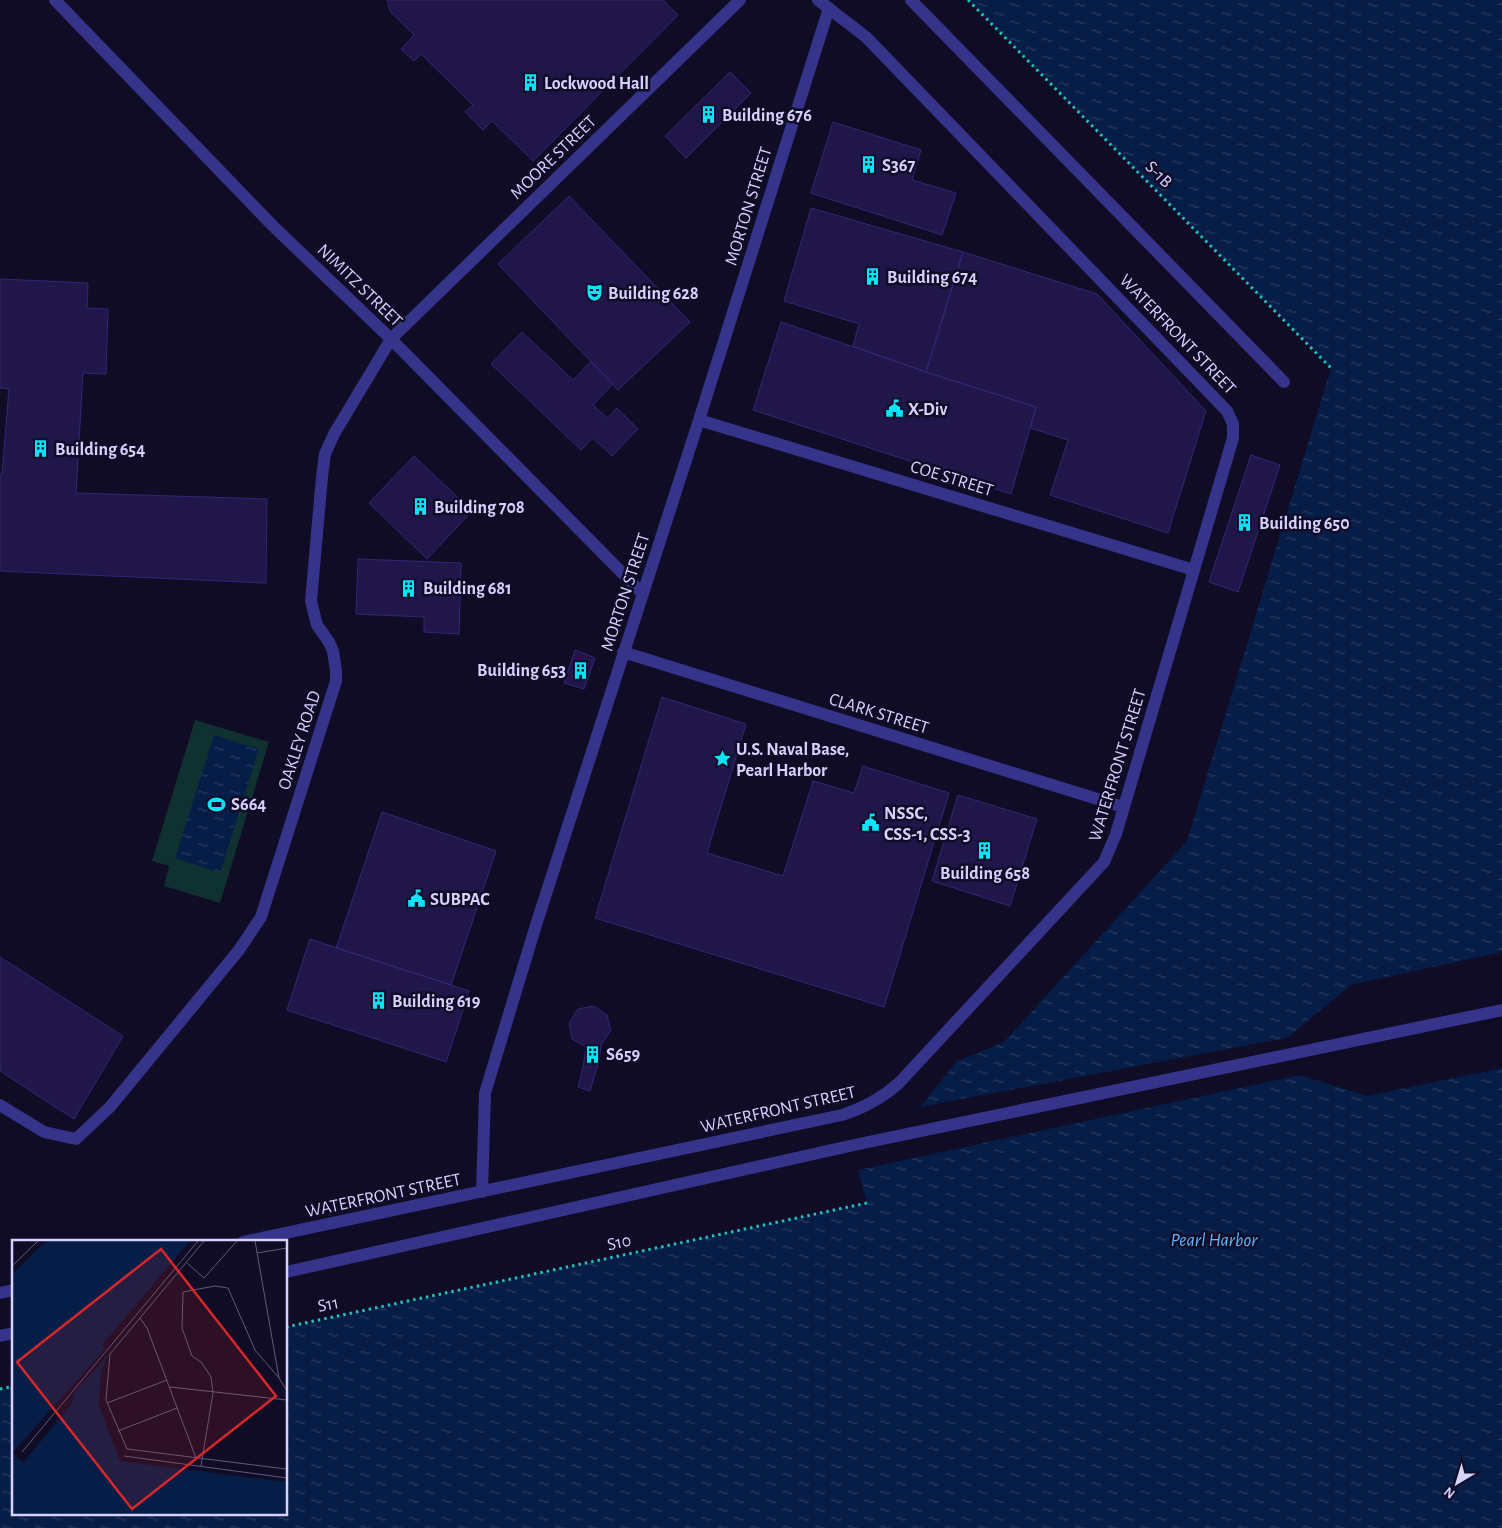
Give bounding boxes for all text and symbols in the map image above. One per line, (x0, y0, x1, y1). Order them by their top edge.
building icon: Lockwood Hall (520, 73, 540, 93)
place label: Lockwood Hall (544, 75, 649, 93)
building icon: Building 676 (698, 105, 718, 125)
place label: Building 676 (722, 107, 812, 125)
street label: MOORE STREET (507, 112, 600, 203)
street label: MORTON STREET (722, 145, 776, 268)
building icon: S367 (858, 155, 878, 175)
place label: S367 (882, 157, 915, 175)
street label: S-1B (1141, 158, 1175, 192)
street label: NIMITZ STREET (313, 241, 405, 331)
building icon: Building 674 (863, 267, 883, 287)
place label: Building 674 (887, 269, 977, 287)
street label: WATERFRONT STREET (1116, 271, 1239, 398)
theatre icon: Building 628 (584, 283, 604, 303)
place label: Building 628 (608, 285, 699, 303)
public building icon: X-Div (884, 399, 904, 419)
place label: X-Div (908, 401, 948, 419)
building icon: Building 654 (31, 439, 51, 459)
place label: Building 654 (55, 441, 145, 459)
street label: COE STREET (908, 458, 995, 500)
building icon: Building 708 (410, 497, 430, 517)
place label: Building 708 (434, 499, 525, 517)
building icon: Building 650 (1235, 513, 1255, 533)
place label: Building 650 (1259, 515, 1350, 533)
street label: MORTON STREET (598, 531, 654, 654)
building icon: Building 681 (399, 578, 419, 598)
place label: Building 681 (423, 580, 512, 598)
building icon: Building 653 (570, 660, 590, 680)
place label: Building 653 (477, 662, 566, 680)
street label: WATERFRONT STREET (1086, 687, 1150, 844)
street label: OAKLEY ROAD (275, 689, 324, 792)
street label: CLARK STREET (827, 690, 931, 738)
place label: U.S. Naval Base, Pearl Harbor (736, 741, 849, 780)
place icon: U.S. Naval Base, Pearl Harbor (712, 749, 732, 769)
sports icon: S664 (207, 794, 227, 814)
place label: S664 (231, 796, 266, 814)
place label: NSSC, CSS-1, CSS-3 (884, 805, 971, 844)
public building icon: NSSC, CSS-1, CSS-3 (860, 813, 880, 833)
building icon: Building 658 (975, 840, 995, 860)
place label: Building 658 (940, 865, 1030, 883)
public building icon: SUBPAC (406, 889, 426, 909)
place label: SUBPAC (430, 891, 490, 909)
building icon: Building 619 (368, 991, 388, 1011)
place label: Building 619 (392, 993, 481, 1011)
building icon: S659 (582, 1044, 602, 1064)
place label: S659 (606, 1046, 640, 1064)
street label: WATERFRONT STREET (699, 1083, 858, 1137)
street label: WATERFRONT STREET (304, 1171, 463, 1221)
water label: Pearl Harbor (1171, 1231, 1258, 1250)
street label: S10 (605, 1232, 633, 1254)
inset map (12, 1240, 288, 1516)
street label: S11 (316, 1294, 340, 1316)
north arrow (1432, 1458, 1482, 1508)
text: N (1441, 1484, 1458, 1501)

